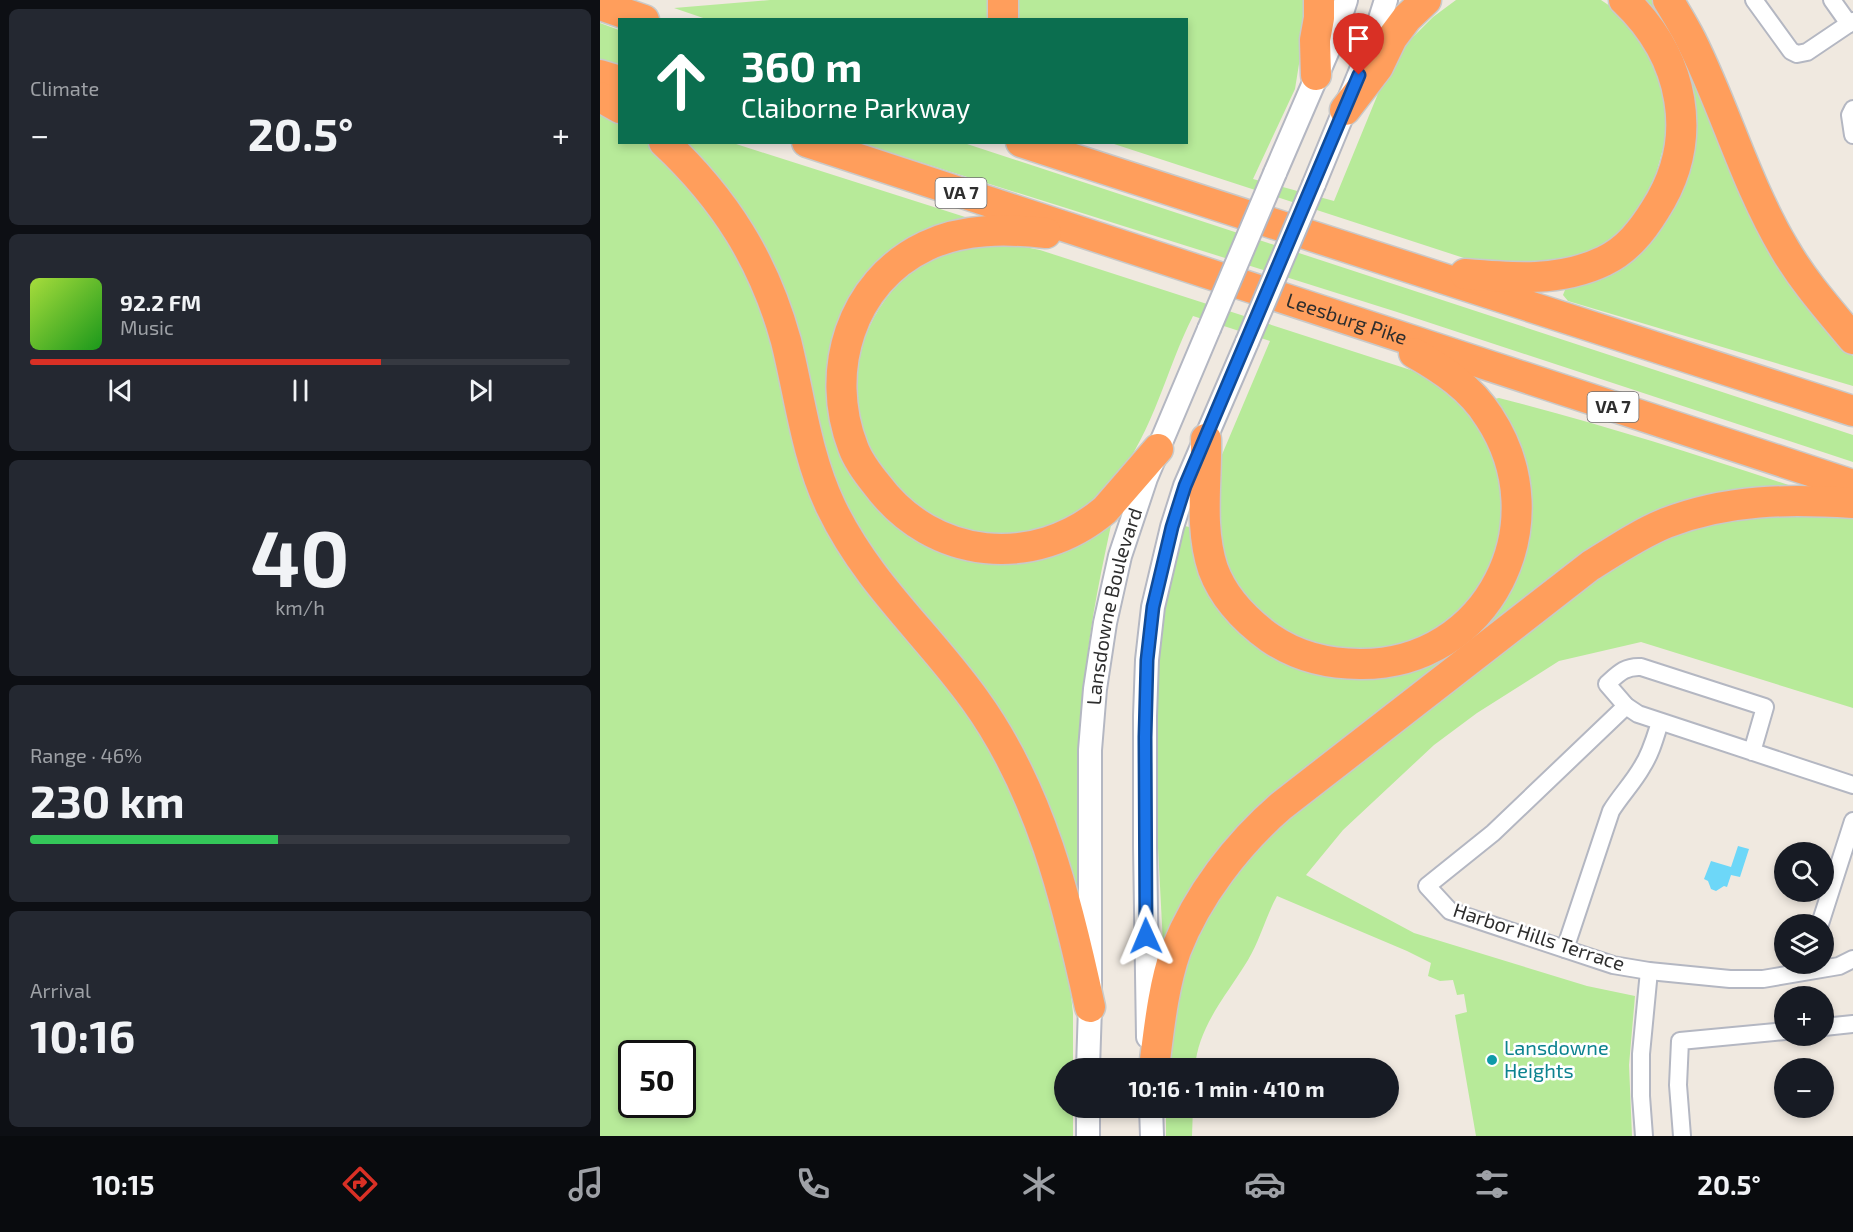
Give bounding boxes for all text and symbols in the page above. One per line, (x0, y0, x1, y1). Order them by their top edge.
pin (1333, 13, 1384, 75)
icon: arrive (1342, 22, 1375, 55)
text: 360 m (741, 40, 862, 90)
icon: ahead (642, 42, 720, 120)
text: Climate (30, 76, 99, 100)
text: Claiborne Parkway (741, 91, 970, 123)
text: 20.5° (248, 106, 353, 160)
text: − (30, 114, 49, 154)
text: + (552, 114, 570, 154)
road number: VA 7 (936, 178, 986, 208)
street label: Leesburg Pike (1284, 287, 1411, 349)
text: 92.2 FM (120, 289, 201, 315)
text: Music (120, 315, 174, 339)
icon: previous (104, 374, 137, 407)
icon: pause (284, 374, 317, 407)
icon: next (464, 374, 497, 407)
road number: VA 7 (1588, 392, 1638, 422)
street label: Lansdowne Boulevard (1081, 504, 1146, 706)
text: 40 (251, 509, 349, 603)
text: km/h (275, 595, 325, 619)
text: Range · 46% (30, 743, 142, 767)
text: 230 km (30, 773, 185, 827)
map controls (1774, 842, 1834, 1118)
button: search (1774, 842, 1834, 902)
street label: Harbor Hills Terrace (1450, 897, 1628, 975)
position arrow (1114, 904, 1178, 968)
button: layers (1774, 914, 1834, 974)
text: Arrival (30, 978, 91, 1002)
button: + (1774, 986, 1834, 1046)
text: 10:16 (30, 1008, 135, 1062)
place label: Lansdowne Heights (1504, 1035, 1609, 1082)
speed limit sign: 50 (618, 1040, 696, 1118)
marker: Lansdowne Heights (1485, 1053, 1499, 1067)
button: − (1774, 1058, 1834, 1118)
text: 10:16 · 1 min · 410 m (1128, 1075, 1325, 1101)
icon: directions (339, 1163, 381, 1205)
icon: music (565, 1163, 607, 1205)
icon: phone (792, 1163, 834, 1205)
icon: climate (1018, 1163, 1060, 1205)
icon: car (1244, 1163, 1286, 1205)
icon: filters (1471, 1163, 1513, 1205)
text: 10:15 (92, 1168, 154, 1200)
text: 20.5° (1697, 1168, 1761, 1200)

